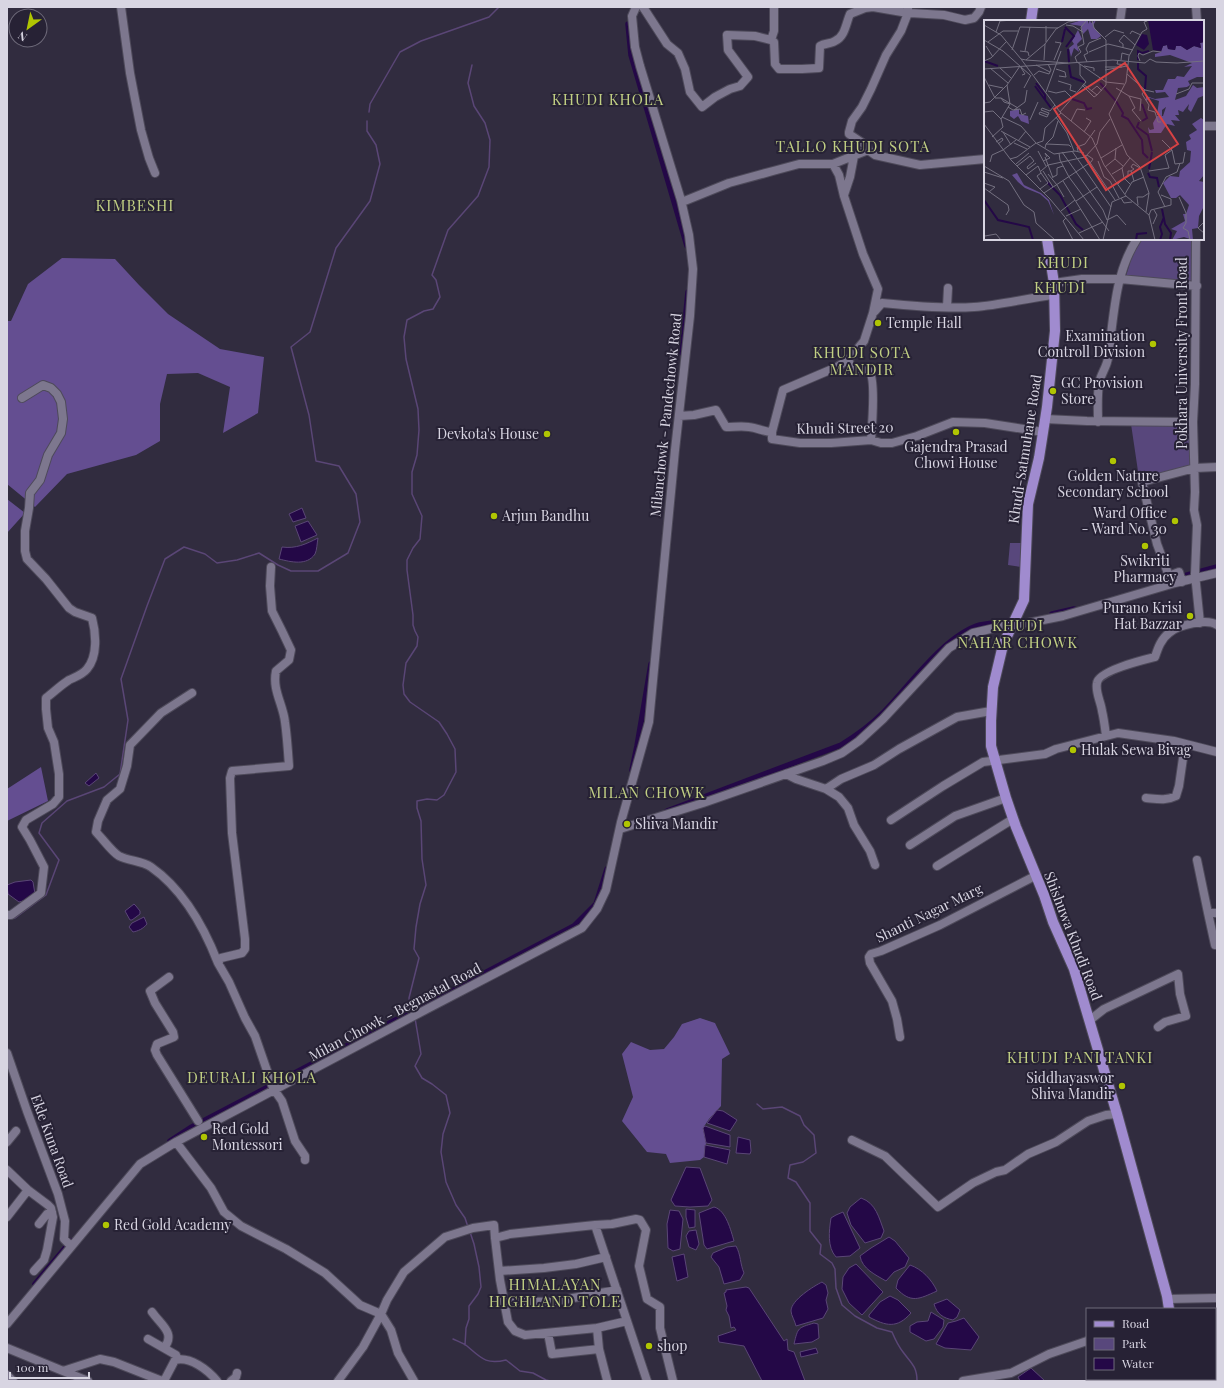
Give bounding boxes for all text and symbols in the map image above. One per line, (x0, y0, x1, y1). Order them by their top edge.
north arrow (8, 8, 48, 48)
inset map (984, 20, 1204, 240)
text: N (15, 28, 30, 45)
district label: KHUDI KHOLA (552, 89, 664, 109)
district label: TALLO KHUDI SOTA (776, 136, 930, 156)
district label: KIMBESHI (96, 195, 174, 215)
district label: KHUDI (1037, 252, 1089, 272)
street label: Pokhara University Front Road (1172, 257, 1191, 449)
district label: KHUDI (1034, 277, 1086, 297)
street label: Milanchowk - Pandechowk Road (645, 312, 686, 518)
place label: Temple Hall (886, 313, 962, 332)
marker: Temple Hall (873, 318, 883, 328)
place label: Examination Controll Division (1038, 326, 1146, 361)
marker: Examination Controll Division (1148, 339, 1158, 349)
district label: KHUDI SOTA MANDIR (813, 342, 911, 379)
street label: Khudi-Satmuhane Road (1003, 373, 1046, 525)
place label: GC Provision Store (1061, 373, 1144, 408)
marker: GC Provision Store (1048, 386, 1058, 396)
street label: Khudi Street 20 (796, 417, 894, 438)
place label: Devkota's House (437, 424, 539, 443)
marker: Gajendra Prasad Chowi House (951, 427, 961, 437)
marker: Devkota's House (542, 429, 552, 439)
place label: Gajendra Prasad Chowi House (904, 437, 1008, 472)
marker: Golden Nature Secondary School (1108, 456, 1118, 466)
place label: Golden Nature Secondary School (1058, 466, 1168, 501)
place label: Ward Office - Ward No. 30 (1081, 503, 1167, 538)
place label: Arjun Bandhu (501, 506, 589, 525)
marker: Arjun Bandhu (489, 511, 499, 521)
marker: Ward Office - Ward No. 30 (1170, 516, 1180, 526)
marker: Swikriti Pharmacy (1140, 541, 1150, 551)
place label: Swikriti Pharmacy (1114, 551, 1176, 586)
place label: Purano Krisi Hat Bazzar (1103, 598, 1183, 633)
marker: Purano Krisi Hat Bazzar (1185, 611, 1195, 621)
district label: KHUDI NAHAR CHOWK (958, 615, 1078, 652)
place label: Hulak Sewa Bivag (1081, 740, 1192, 759)
marker: Hulak Sewa Bivag (1068, 745, 1078, 755)
district label: MILAN CHOWK (588, 782, 706, 802)
place label: Shiva Mandir (635, 814, 719, 833)
marker: Shiva Mandir (622, 819, 632, 829)
street label: Shishuwa Khudi Road (1040, 869, 1107, 1003)
street label: Shanti Nagar Marg (872, 878, 986, 947)
street label: Milan Chowk - Begnastal Road (305, 958, 484, 1065)
district label: KHUDI PANI TANKI (1007, 1047, 1153, 1067)
district label: DEURALI KHOLA (187, 1067, 317, 1087)
place label: Siddhayaswor Shiva Mandir (1026, 1068, 1115, 1103)
marker: Siddhayaswor Shiva Mandir (1117, 1081, 1127, 1091)
street label: Ekle Kuna Road (27, 1092, 78, 1190)
place label: Red Gold Montessori (212, 1119, 283, 1154)
marker: Red Gold Montessori (199, 1132, 209, 1142)
place label: Red Gold Academy (114, 1215, 231, 1234)
marker: Red Gold Academy (101, 1220, 111, 1230)
district label: HIMALAYAN HIGHLAND TOLE (489, 1274, 621, 1311)
legend (1086, 1308, 1216, 1380)
text: Road (1122, 1315, 1149, 1331)
text: Park (1122, 1335, 1147, 1351)
place label: shop (657, 1336, 687, 1355)
marker: shop (644, 1341, 654, 1351)
scale bar (10, 1354, 89, 1380)
text: Water (1121, 1355, 1155, 1371)
text: 100 m (16, 1359, 49, 1375)

